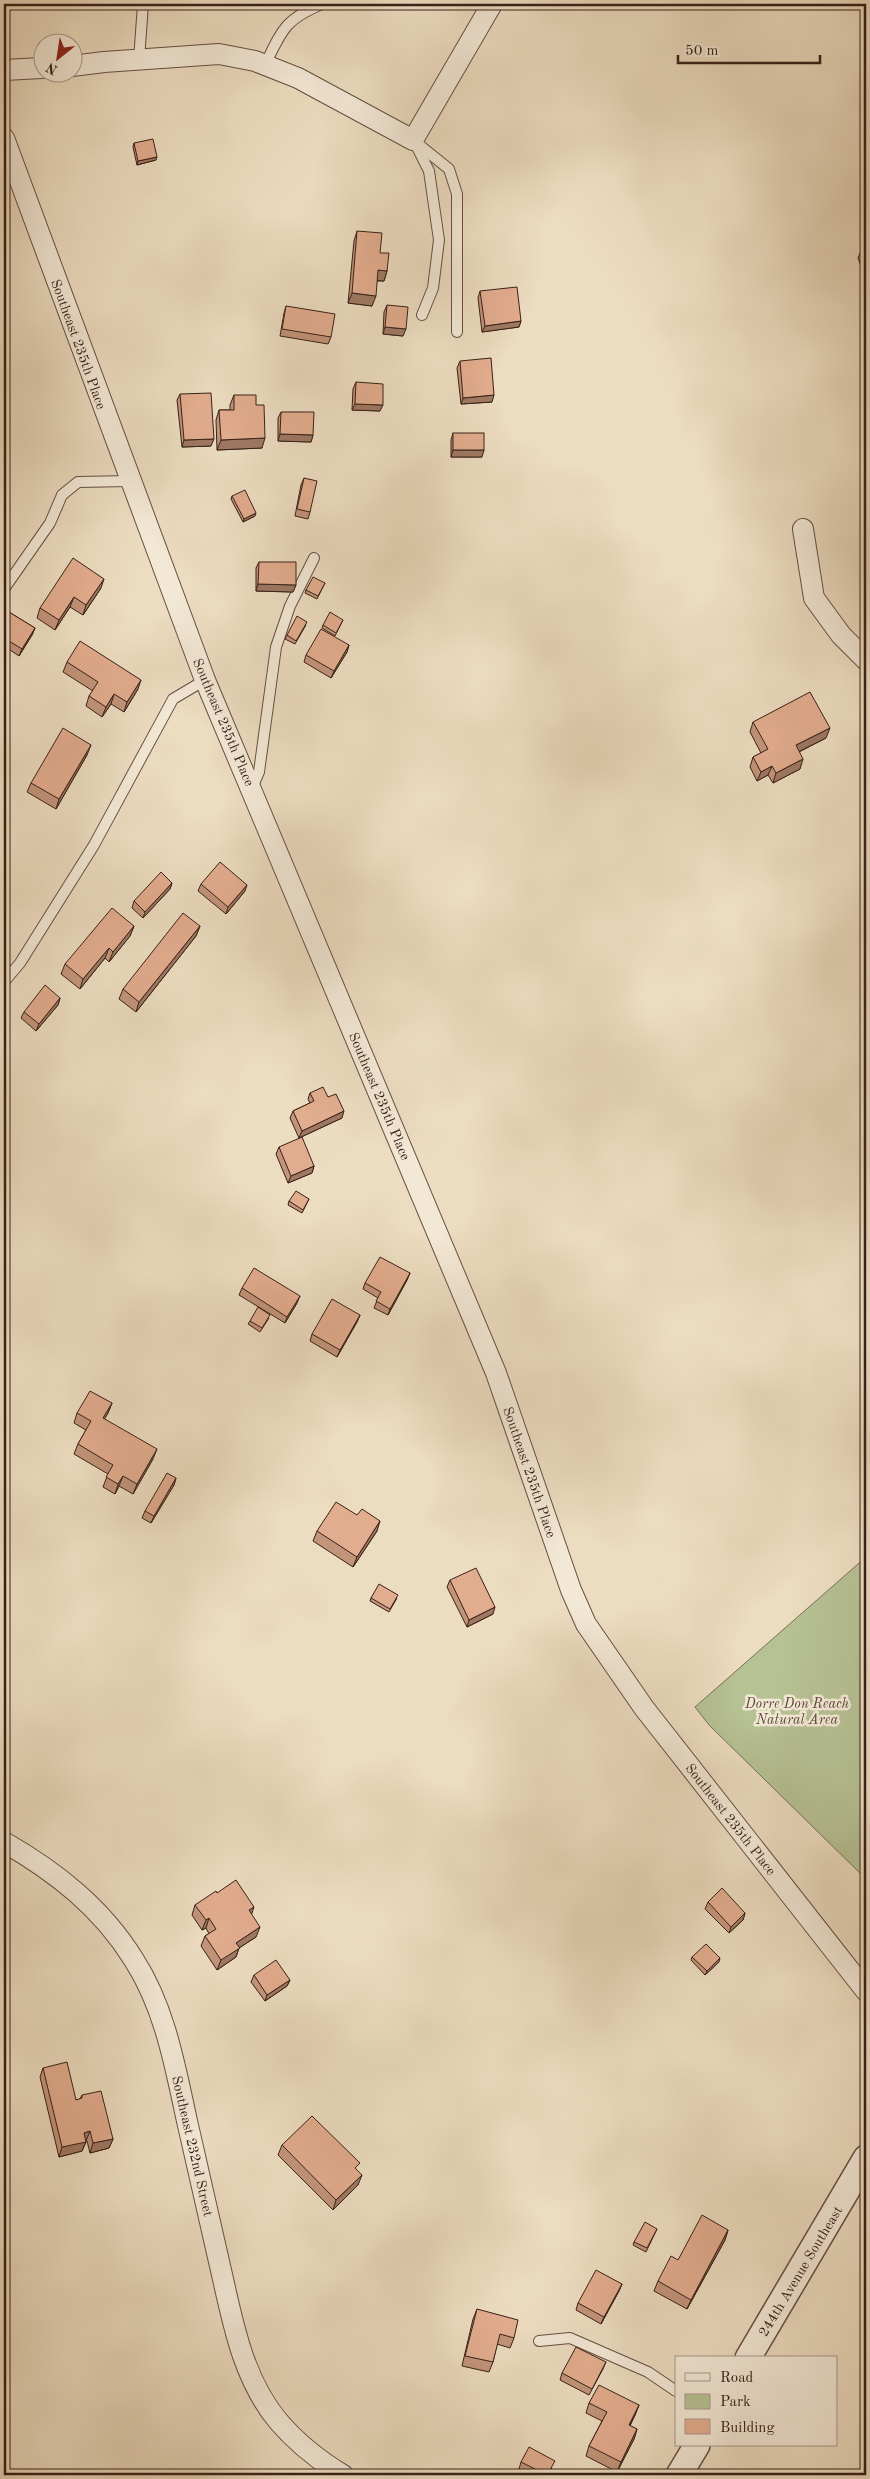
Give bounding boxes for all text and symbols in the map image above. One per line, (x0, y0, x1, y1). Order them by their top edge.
north arrow (32, 32, 82, 82)
scale bar (678, 32, 820, 64)
text: 50 m (685, 44, 719, 59)
text: N (44, 60, 60, 77)
street label: Southeast 235th Place (48, 277, 108, 411)
street label: Southeast 235th Place (190, 656, 256, 788)
street label: Southeast 235th Place (346, 1030, 412, 1162)
street label: Southeast 235th Place (500, 1405, 558, 1540)
park label: Dorre Don Reach Natural Area (744, 1697, 849, 1727)
street label: Southeast 235th Place (682, 1761, 778, 1878)
street label: Southeast 232nd Street (169, 2074, 215, 2218)
street label: 244th Avenue Southeast (756, 2204, 845, 2339)
legend (675, 2356, 838, 2446)
text: Road (720, 2371, 754, 2386)
text: Park (720, 2395, 751, 2410)
text: Building (720, 2421, 775, 2436)

